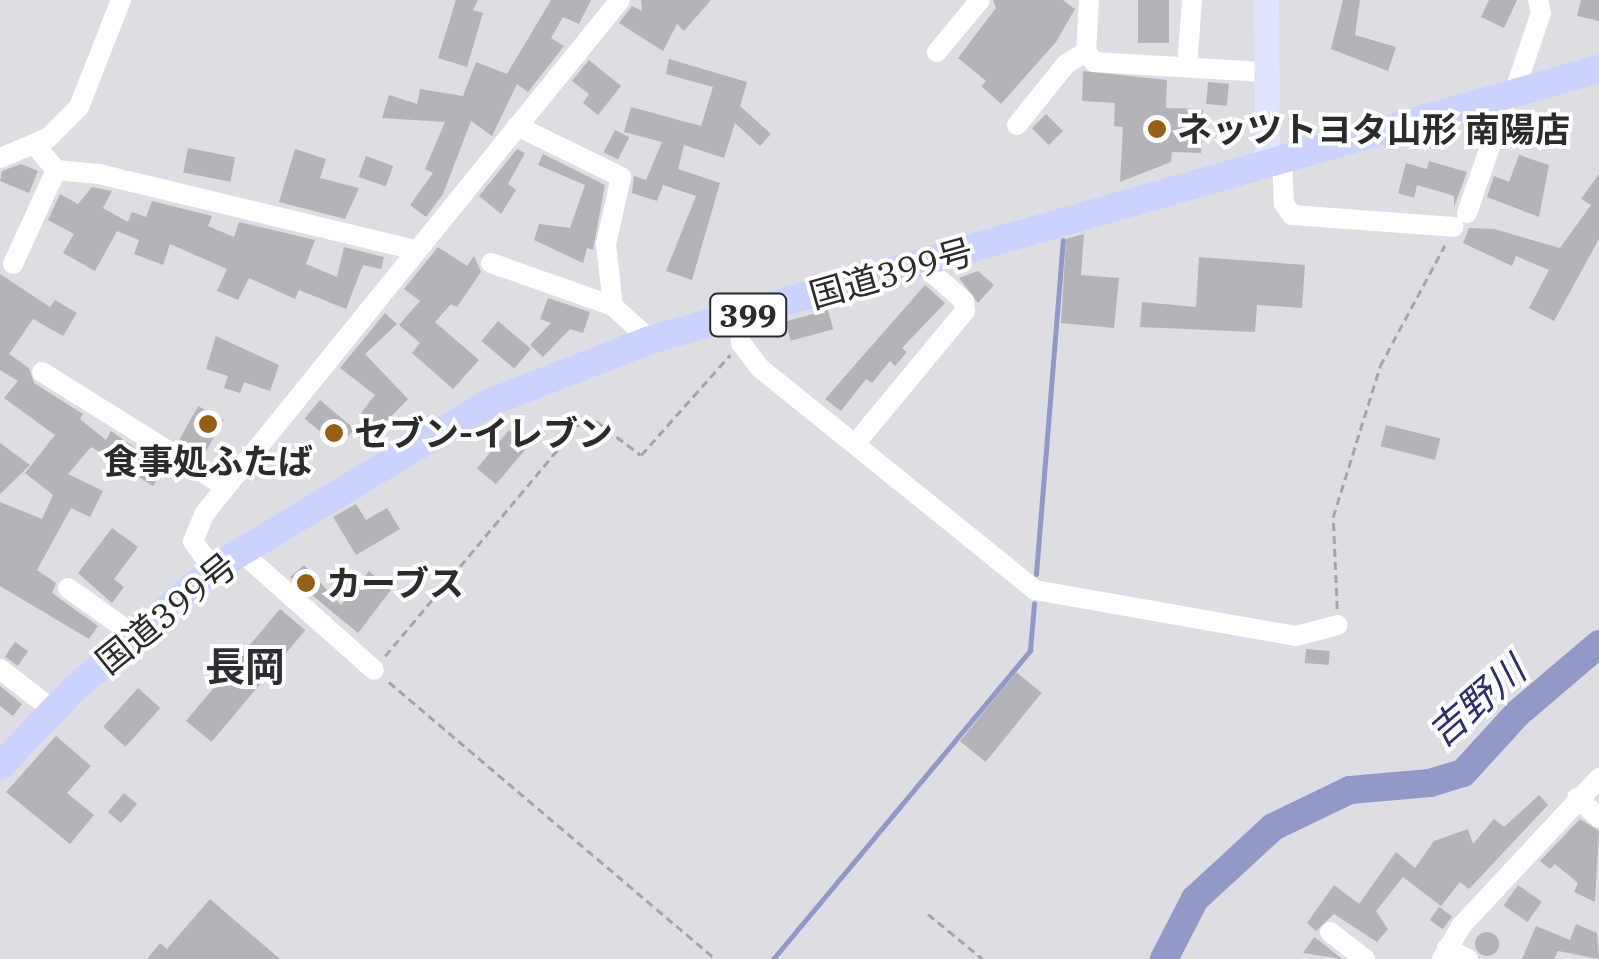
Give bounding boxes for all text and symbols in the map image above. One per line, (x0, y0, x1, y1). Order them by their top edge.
place label: ネッツトヨタ山形 南陽店 (1177, 108, 1570, 150)
marker: ネッツトヨタ山形 南陽店 (1146, 118, 1168, 140)
street label: 国道399号 (804, 230, 978, 316)
road number: 399 (708, 288, 788, 342)
place label: セブン-イレブン (354, 412, 613, 454)
marker: 食事処ふたば (197, 413, 219, 435)
marker: セブン-イレブン (323, 422, 345, 444)
place label: 食事処ふたば (103, 440, 313, 482)
street label: 国道399号 (88, 544, 244, 682)
place label: カーブス (326, 562, 466, 604)
marker: カーブス (295, 572, 317, 594)
district label: 長岡 (205, 642, 285, 690)
water label: 吉野川 (1418, 646, 1534, 756)

